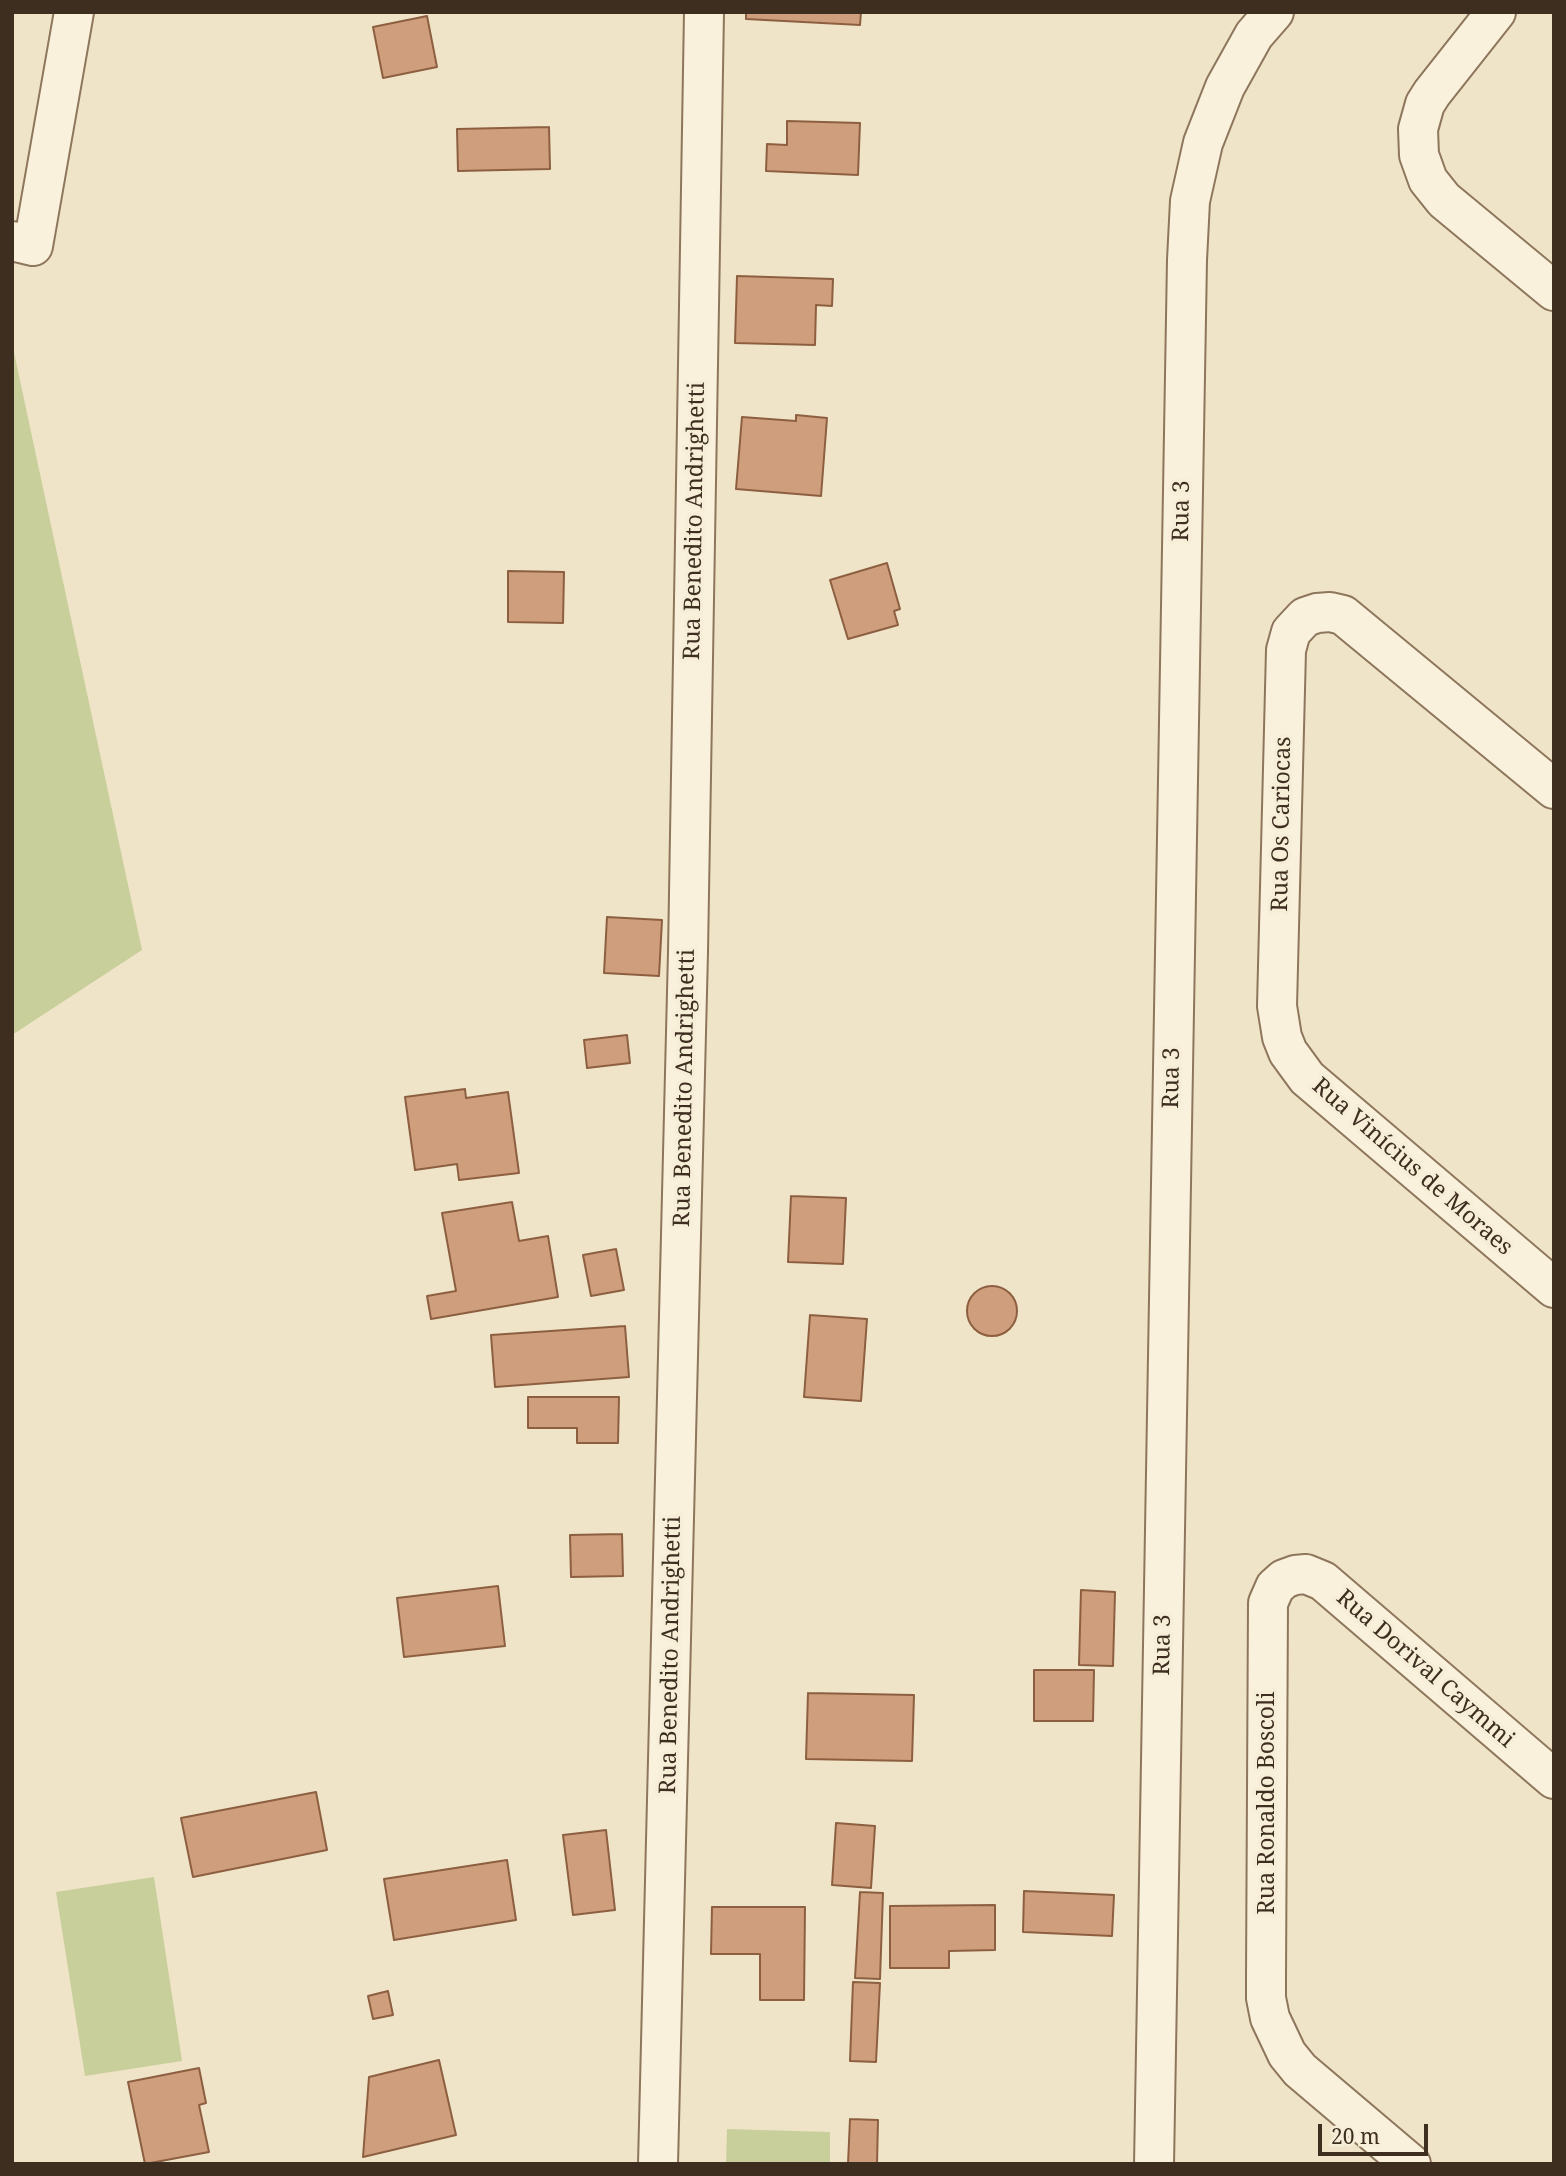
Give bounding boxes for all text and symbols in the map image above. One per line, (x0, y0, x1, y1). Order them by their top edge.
street label: Rua Benedito Andrighetti (679, 382, 711, 660)
street label: Rua 3 (1168, 480, 1196, 542)
street label: Rua Os Cariocas (1267, 736, 1297, 912)
street label: Rua Benedito Andrighetti (669, 949, 701, 1227)
street label: Rua 3 (1158, 1047, 1186, 1109)
street label: Rua Vinícius de Moraes (1306, 1072, 1518, 1262)
street label: Rua Benedito Andrighetti (655, 1516, 687, 1794)
street label: Rua Dorival Caymmi (1330, 1584, 1520, 1754)
street label: Rua 3 (1149, 1614, 1177, 1676)
street label: Rua Ronaldo Boscoli (1253, 1691, 1281, 1915)
scale bar (1321, 2110, 1431, 2154)
text: 20 m (1331, 2122, 1380, 2150)

